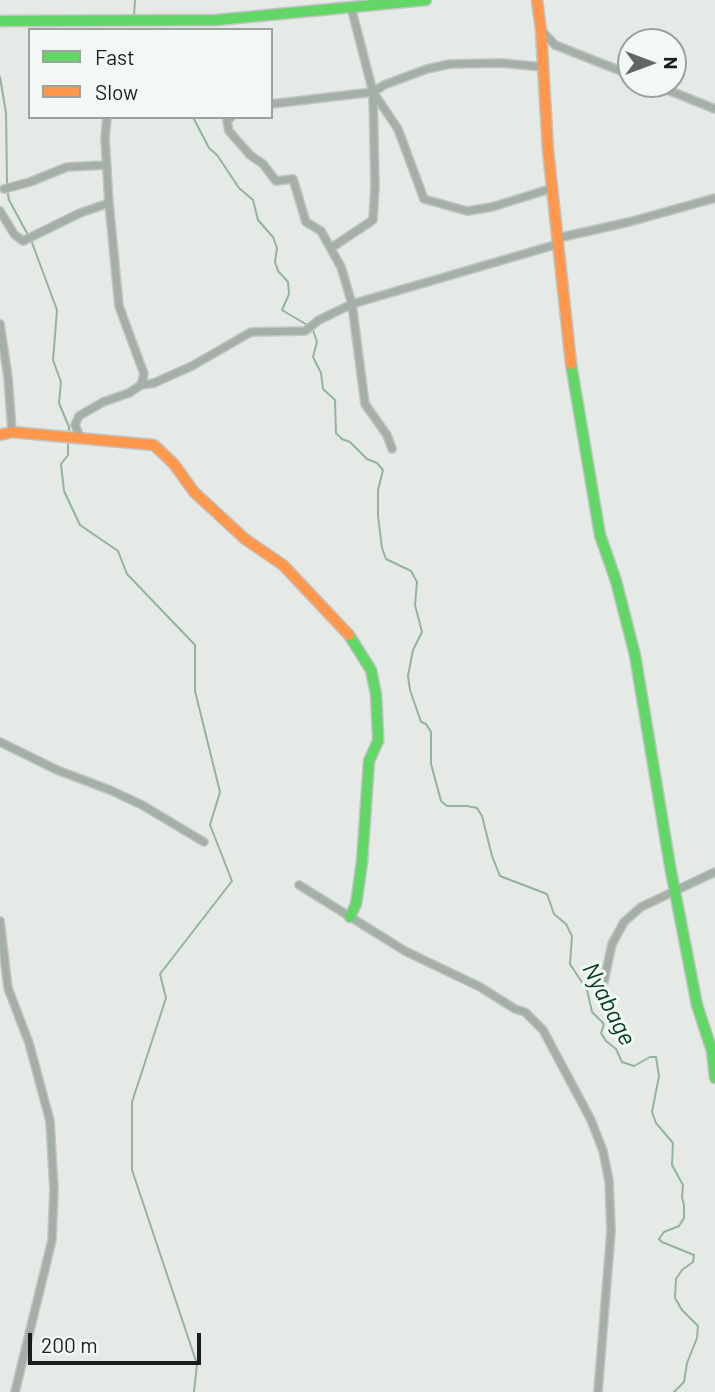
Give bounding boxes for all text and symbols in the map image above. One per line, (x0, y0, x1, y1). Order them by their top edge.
legend (28, 28, 273, 119)
north arrow (617, 28, 687, 98)
text: Fast (95, 44, 135, 69)
text: N (660, 57, 683, 69)
text: Slow (95, 79, 138, 104)
water label: Nyabage (576, 958, 642, 1050)
scale bar (32, 1318, 205, 1362)
text: 200 m (41, 1332, 98, 1357)

